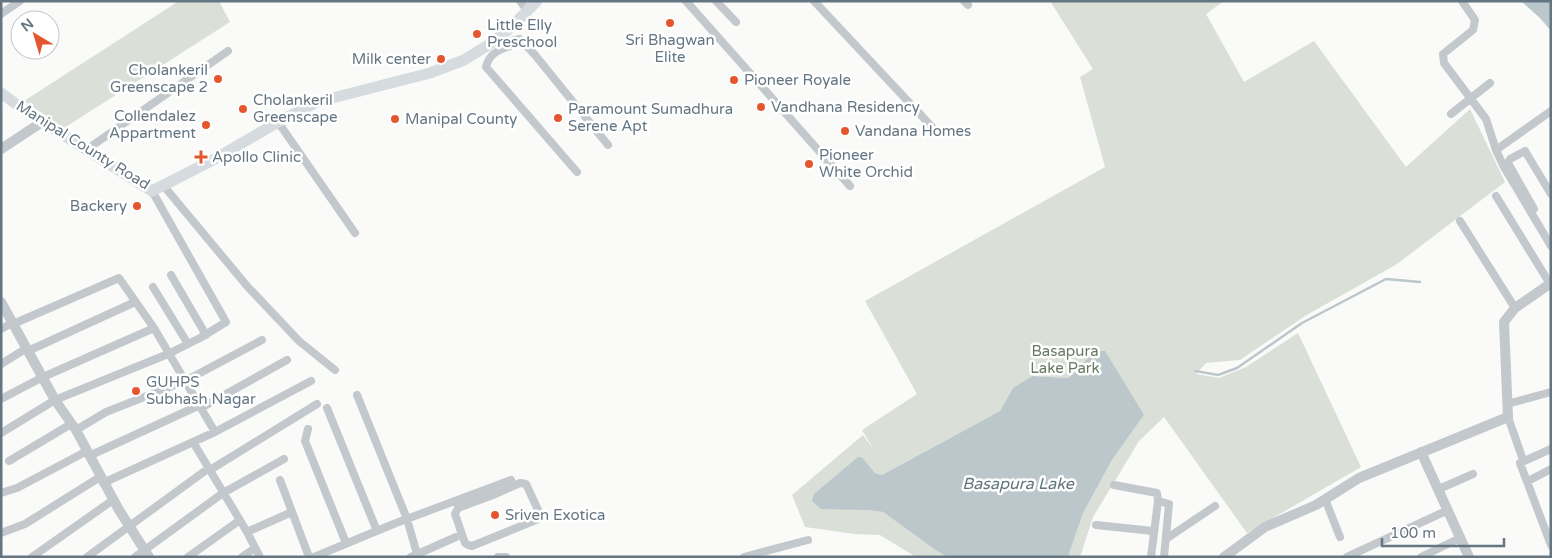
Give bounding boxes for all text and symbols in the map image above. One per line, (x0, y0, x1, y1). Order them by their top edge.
north arrow (10, 10, 60, 60)
text: N (18, 15, 37, 35)
place label: Little Elly Preschool (487, 16, 557, 51)
marker: Sri Bhagwan Elite (664, 17, 676, 29)
marker: Little Elly Preschool (471, 28, 483, 40)
place label: Sri Bhagwan Elite (625, 31, 715, 66)
place label: Milk center (352, 50, 431, 68)
marker: Milk center (435, 53, 447, 65)
place label: Cholankeril Greenscape 2 (110, 61, 208, 96)
place label: Pioneer Royale (744, 71, 851, 89)
marker: Cholankeril Greenscape 2 (212, 73, 224, 85)
marker: Pioneer Royale (728, 74, 740, 86)
place label: Cholankeril Greenscape (253, 91, 338, 126)
street label: Manipal County Road (13, 97, 153, 193)
place label: Vandhana Residency (771, 98, 920, 116)
place label: Paramount Sumadhura Serene Apt (568, 100, 733, 135)
marker: Vandhana Residency (755, 101, 767, 113)
marker: Cholankeril Greenscape (237, 103, 249, 115)
place label: Collendalez Appartment (109, 107, 196, 142)
place label: Manipal County (405, 110, 517, 128)
marker: Paramount Sumadhura Serene Apt (552, 112, 564, 124)
marker: Manipal County (389, 113, 401, 125)
marker: Collendalez Appartment (200, 119, 212, 131)
place label: Vandana Homes (855, 122, 971, 140)
marker: Vandana Homes (839, 125, 851, 137)
place label: Pioneer White Orchid (819, 146, 913, 181)
place label: Apollo Clinic (212, 148, 301, 166)
marker: Apollo Clinic (194, 150, 208, 164)
marker: Pioneer White Orchid (803, 158, 815, 170)
place label: Backery (70, 197, 127, 215)
marker: Backery (131, 200, 143, 212)
park label: Basapura Lake Park (1030, 342, 1100, 377)
place label: GUHPS Subhash Nagar (146, 373, 256, 408)
marker: GUHPS Subhash Nagar (130, 385, 142, 397)
water label: Basapura Lake (962, 474, 1075, 494)
place label: Sriven Exotica (505, 506, 605, 524)
marker: Sriven Exotica (489, 509, 501, 521)
scale bar (1382, 516, 1504, 548)
text: 100 m (1390, 524, 1436, 542)

